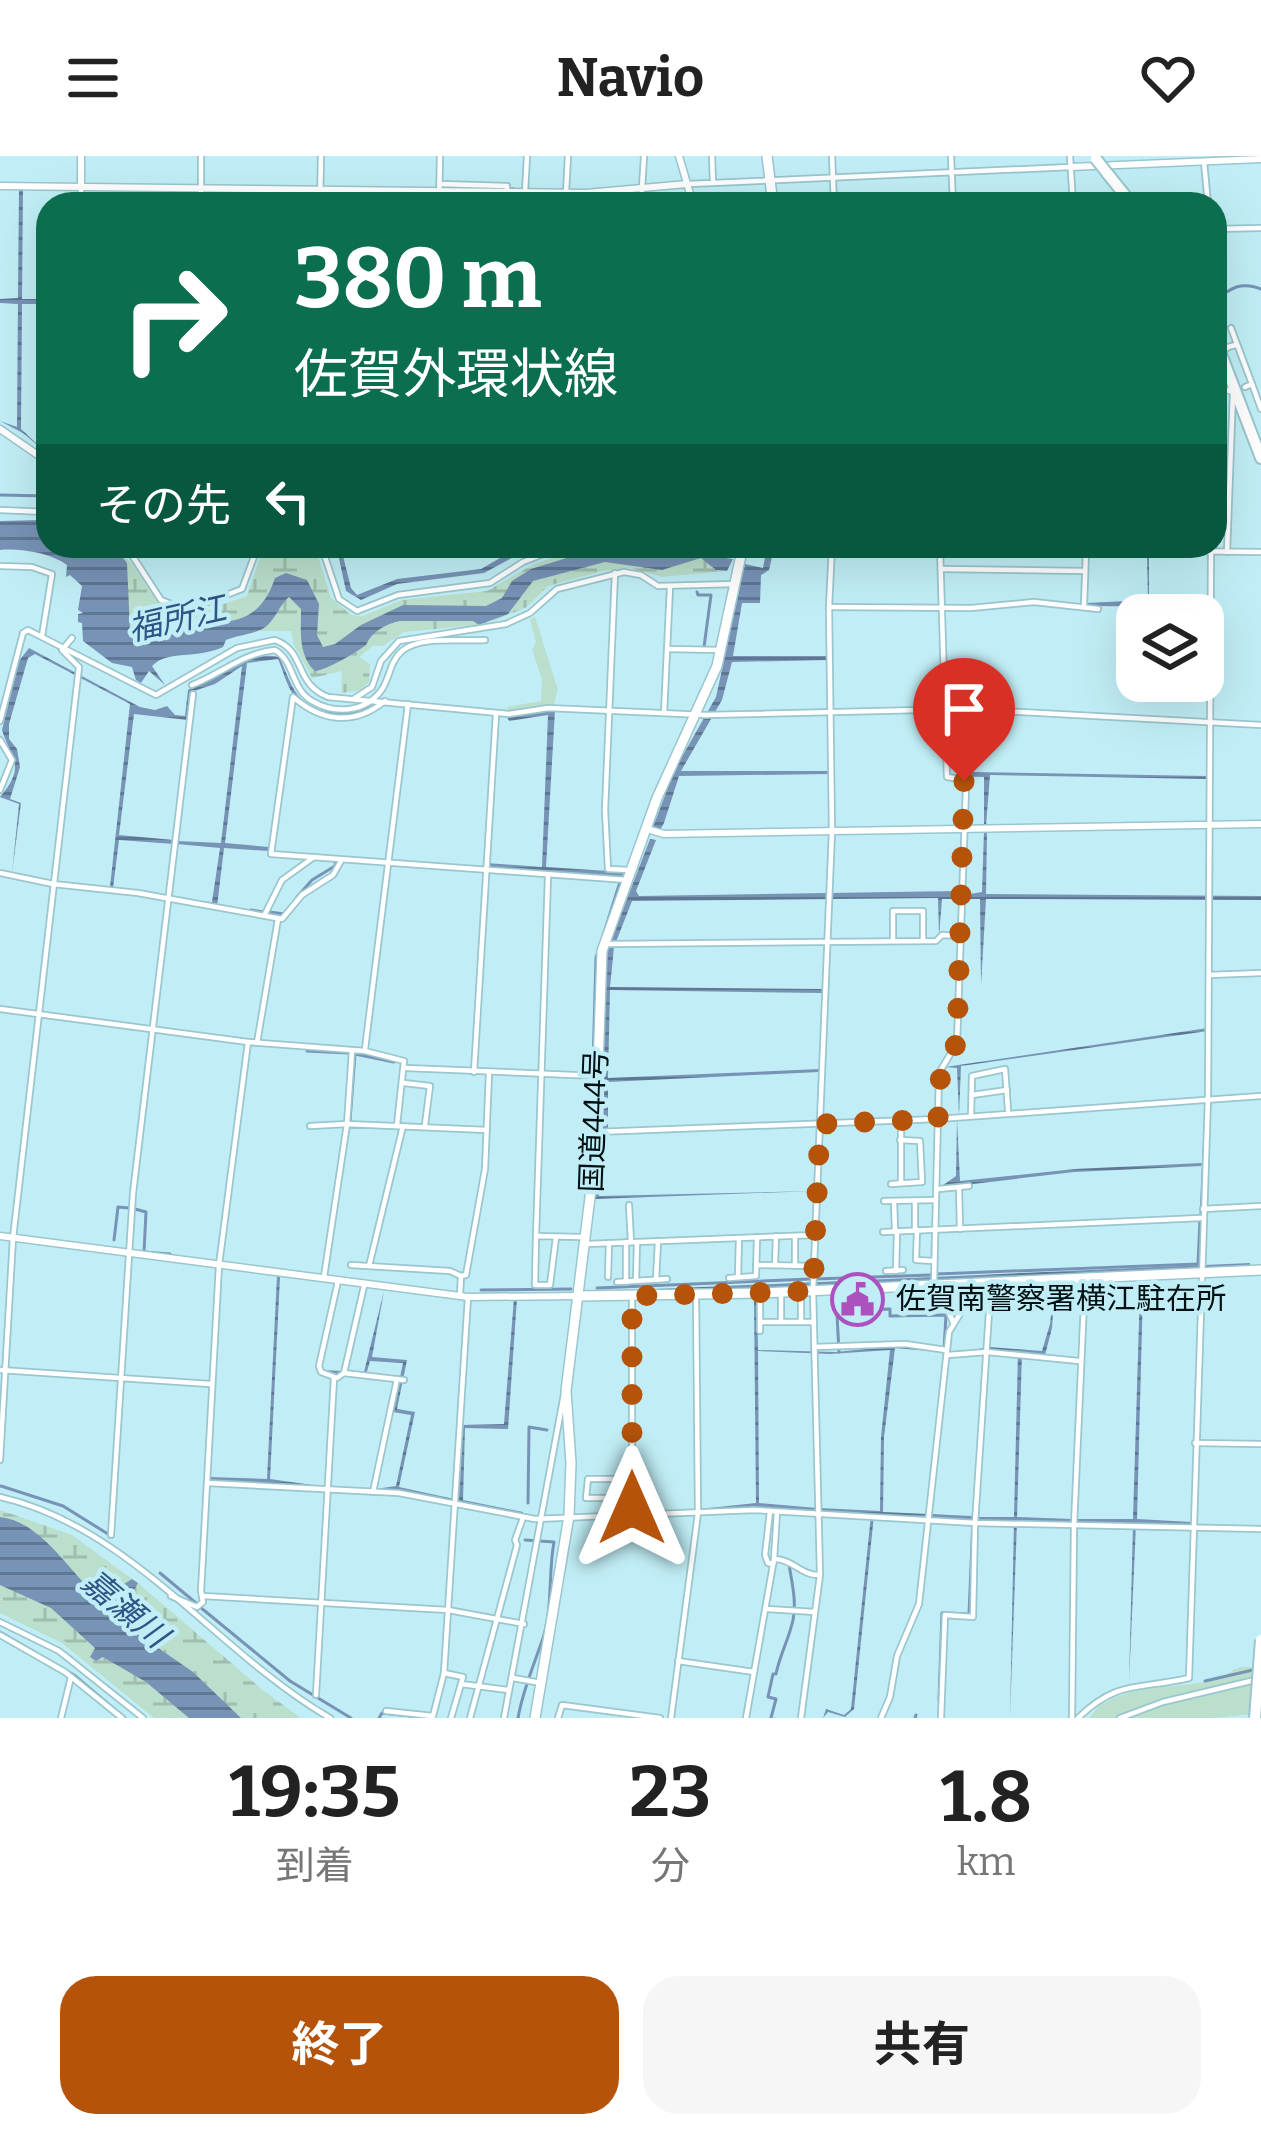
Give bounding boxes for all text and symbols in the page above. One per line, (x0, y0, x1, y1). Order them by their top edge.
icon: menu (60, 45, 126, 111)
icon: heart (1135, 45, 1201, 111)
text: Navio (557, 46, 704, 110)
text: 380 m (294, 228, 542, 329)
icon: right (96, 240, 252, 396)
text: 佐賀外環状線 (294, 343, 618, 407)
icon: left (255, 468, 321, 534)
text: その先 (96, 479, 231, 533)
water label: 福所江 (124, 588, 233, 650)
map controls (1116, 594, 1224, 702)
button: layers (1116, 594, 1224, 702)
pin (913, 658, 1015, 781)
icon: arrive (931, 676, 997, 742)
street label: 国道444号 (574, 1049, 614, 1193)
public building icon: 佐賀南警察署横江駐在所 (829, 1271, 885, 1327)
place label: 佐賀南警察署横江駐在所 (896, 1281, 1226, 1317)
position arrow (569, 1445, 695, 1571)
water label: 嘉瀬川 (74, 1562, 178, 1658)
text: 19:35 (229, 1749, 400, 1835)
text: 23 (629, 1749, 711, 1835)
text: 1.8 (940, 1754, 1032, 1840)
text: km (957, 1839, 1015, 1885)
text: 到着 (276, 1843, 354, 1889)
text: 分 (651, 1843, 690, 1889)
button: 終了 (60, 1976, 619, 2114)
button: 共有 (643, 1976, 1201, 2114)

